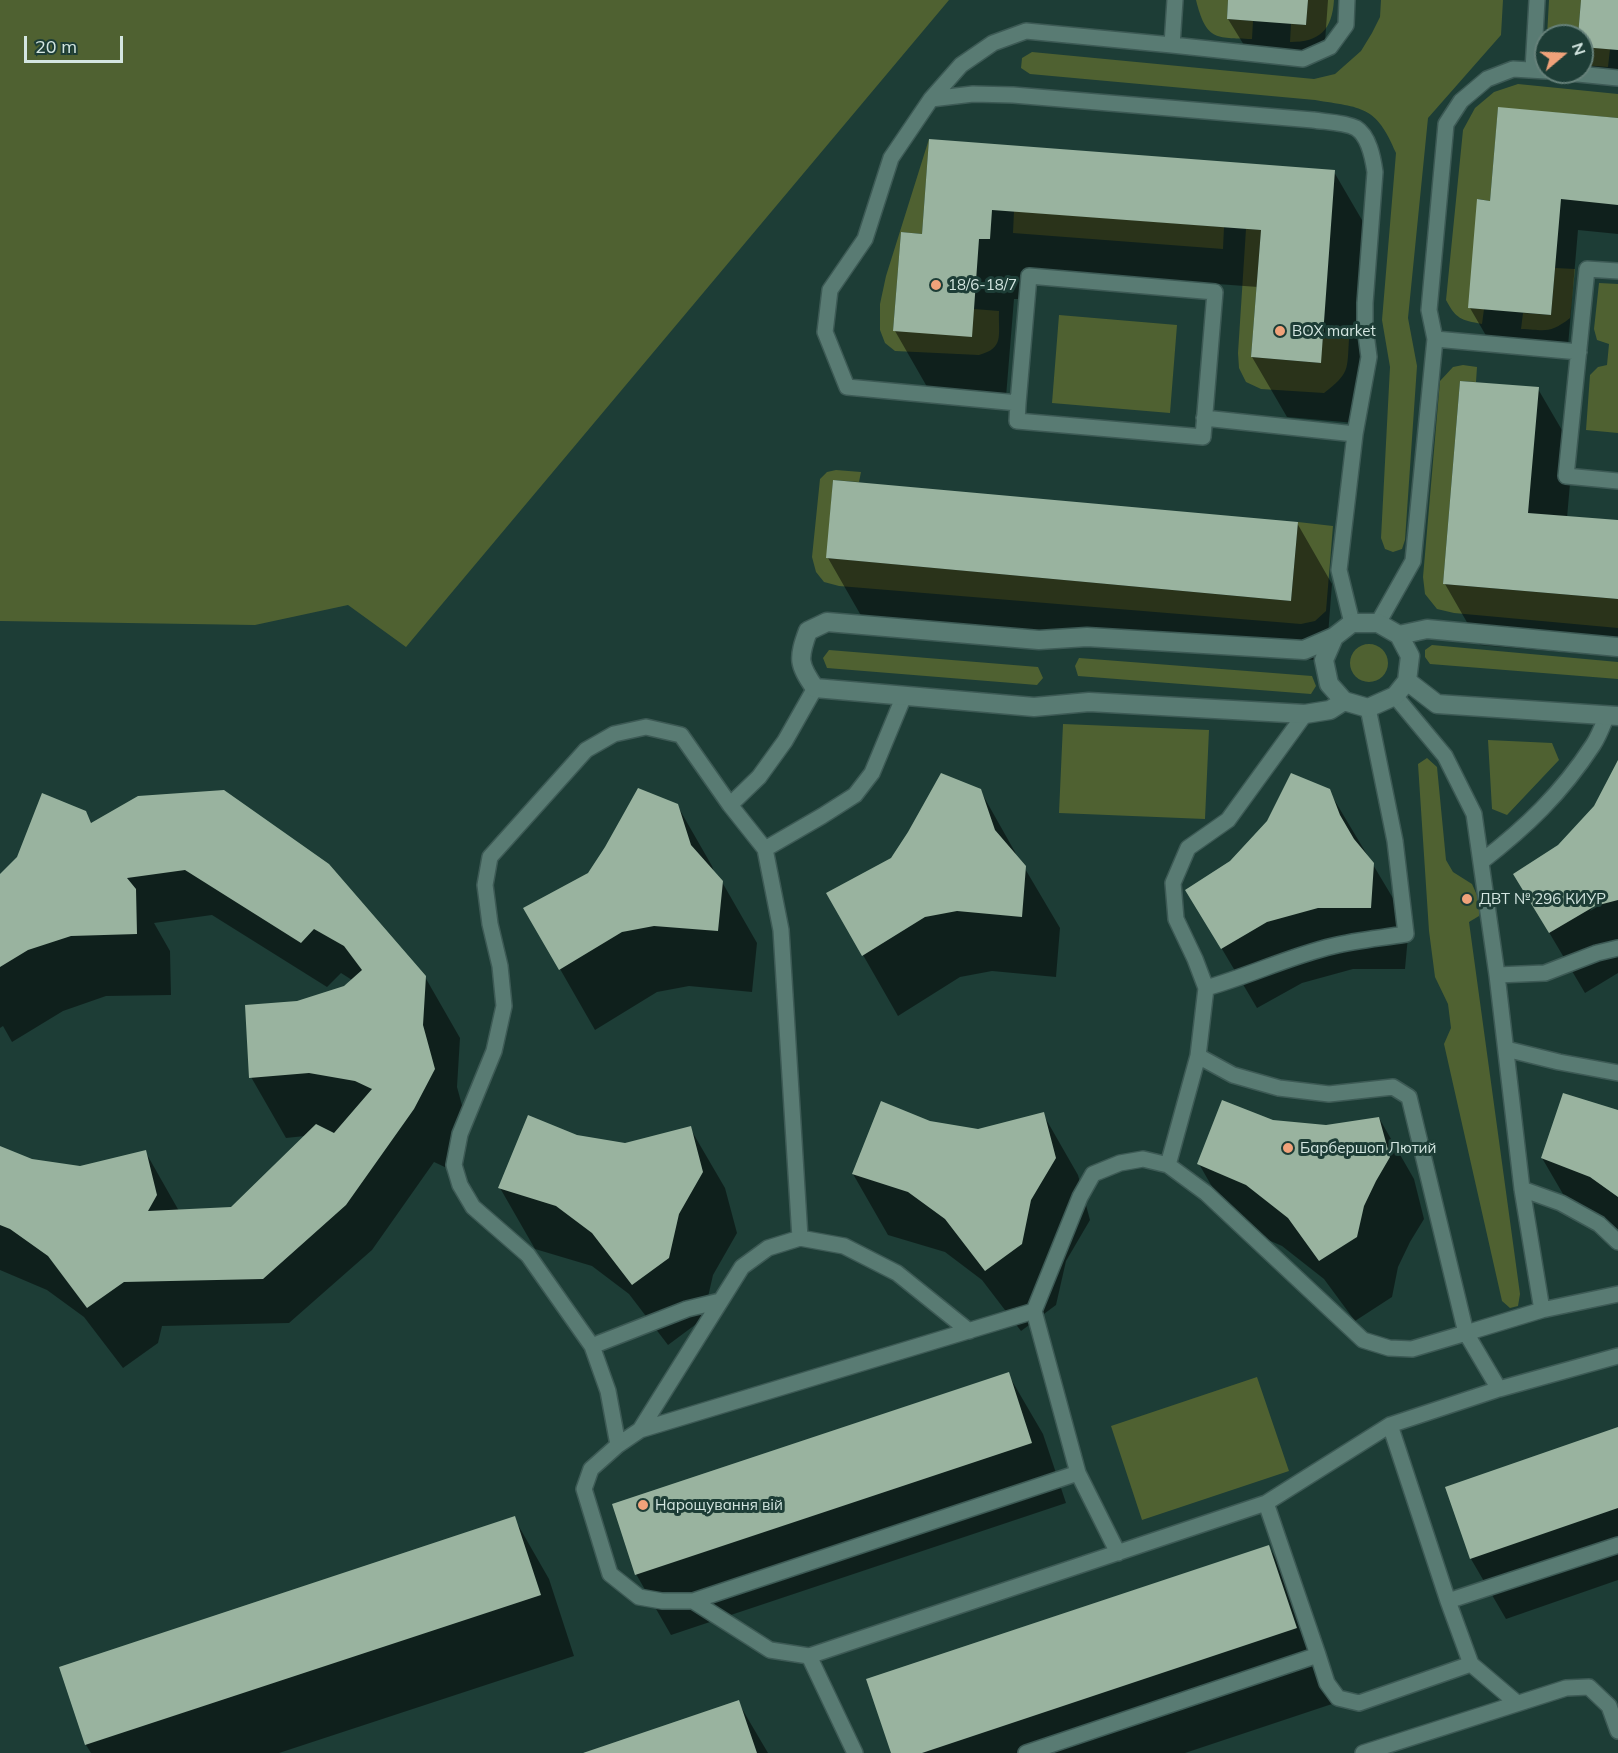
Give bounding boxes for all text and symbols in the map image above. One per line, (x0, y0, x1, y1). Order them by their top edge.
scale bar (27, 24, 126, 62)
north arrow (1534, 24, 1594, 84)
text: 20 m (35, 35, 77, 58)
text: N (1568, 40, 1591, 58)
place label: 18/6-18/7 (948, 276, 1017, 294)
marker: 18/6-18/7 (929, 278, 943, 292)
place label: BOX market (1292, 322, 1376, 340)
marker: BOX market (1273, 324, 1287, 338)
place label: ДВТ № 296 КИУР (1479, 890, 1606, 908)
marker: ДВТ № 296 КИУР (1460, 892, 1474, 906)
place label: Барбершоп Лютий (1300, 1139, 1436, 1157)
marker: Барбершоп Лютий (1281, 1141, 1295, 1155)
place label: Нарощування вій (655, 1496, 783, 1514)
marker: Нарощування вій (636, 1498, 650, 1512)

